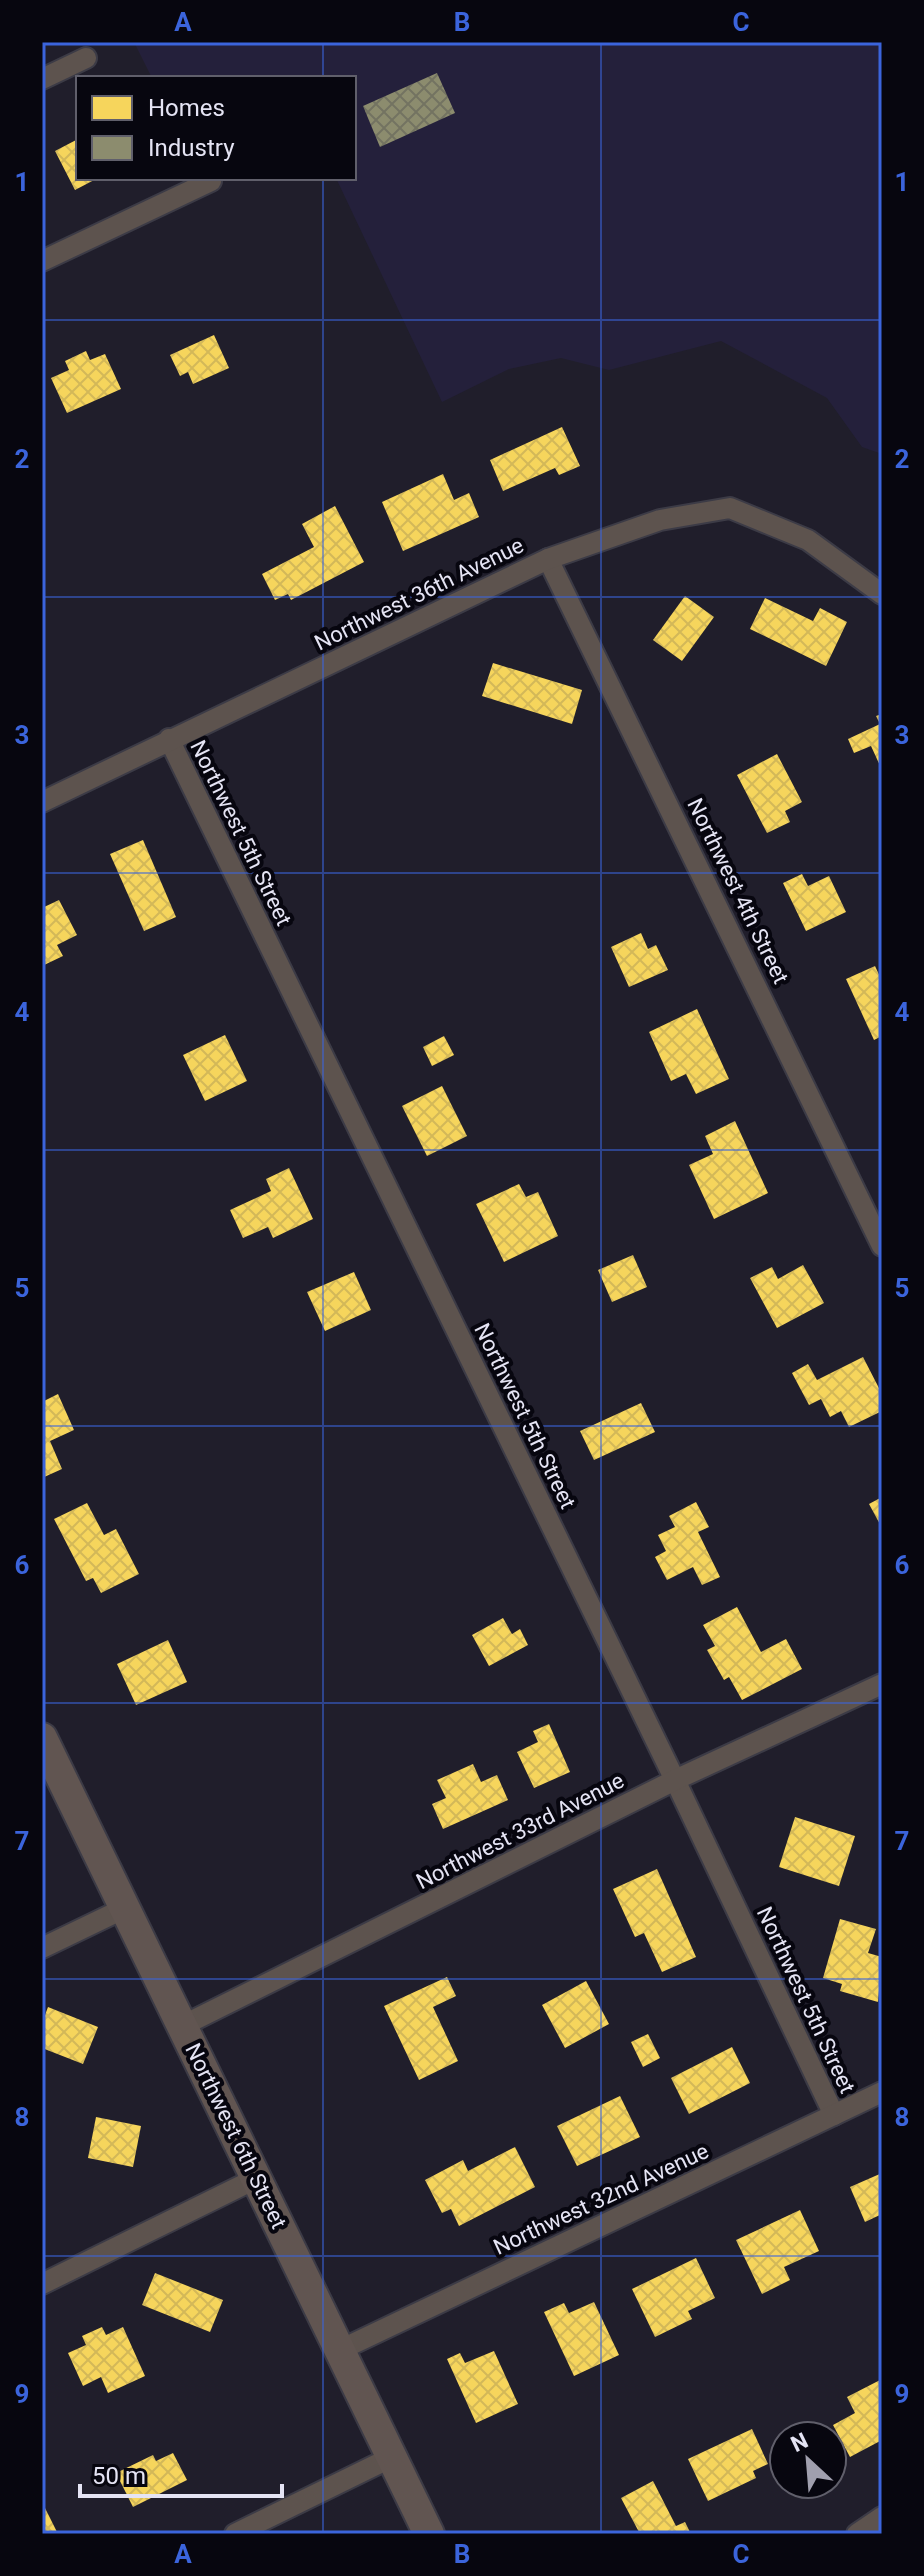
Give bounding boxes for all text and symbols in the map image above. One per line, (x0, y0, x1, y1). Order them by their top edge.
text: A (174, 7, 192, 37)
text: B (454, 7, 470, 37)
text: C (732, 7, 750, 37)
legend (76, 76, 356, 180)
text: Homes (148, 94, 225, 122)
text: Industry (148, 134, 235, 162)
text: 1 (15, 167, 29, 197)
text: 1 (895, 167, 909, 197)
text: 2 (15, 444, 29, 474)
text: 2 (895, 444, 909, 474)
street label: Northwest 36th Avenue (311, 533, 527, 655)
text: 3 (15, 720, 29, 750)
text: 3 (895, 720, 909, 750)
street label: Northwest 5th Street (185, 736, 297, 930)
street label: Northwest 4th Street (682, 794, 794, 988)
text: 4 (15, 997, 30, 1027)
text: 4 (895, 997, 910, 1027)
text: 5 (15, 1273, 29, 1303)
text: 5 (895, 1273, 909, 1303)
street label: Northwest 5th Street (469, 1319, 581, 1513)
text: 6 (15, 1550, 30, 1580)
text: 6 (895, 1550, 910, 1580)
street label: Northwest 33rd Avenue (412, 1768, 628, 1894)
text: 7 (15, 1826, 29, 1856)
text: 7 (895, 1826, 909, 1856)
street label: Northwest 5th Street (752, 1903, 860, 2097)
street label: Northwest 6th Street (180, 2039, 292, 2233)
text: 8 (15, 2102, 29, 2132)
text: 8 (895, 2102, 909, 2132)
street label: Northwest 32nd Avenue (489, 2138, 713, 2260)
text: 9 (15, 2379, 29, 2409)
text: 9 (895, 2379, 909, 2409)
north arrow (768, 2420, 848, 2500)
text: N (787, 2428, 812, 2457)
scale bar (80, 2448, 282, 2498)
text: 50 m (92, 2462, 146, 2490)
text: A (174, 2539, 192, 2569)
text: B (454, 2539, 470, 2569)
text: C (732, 2539, 750, 2569)

